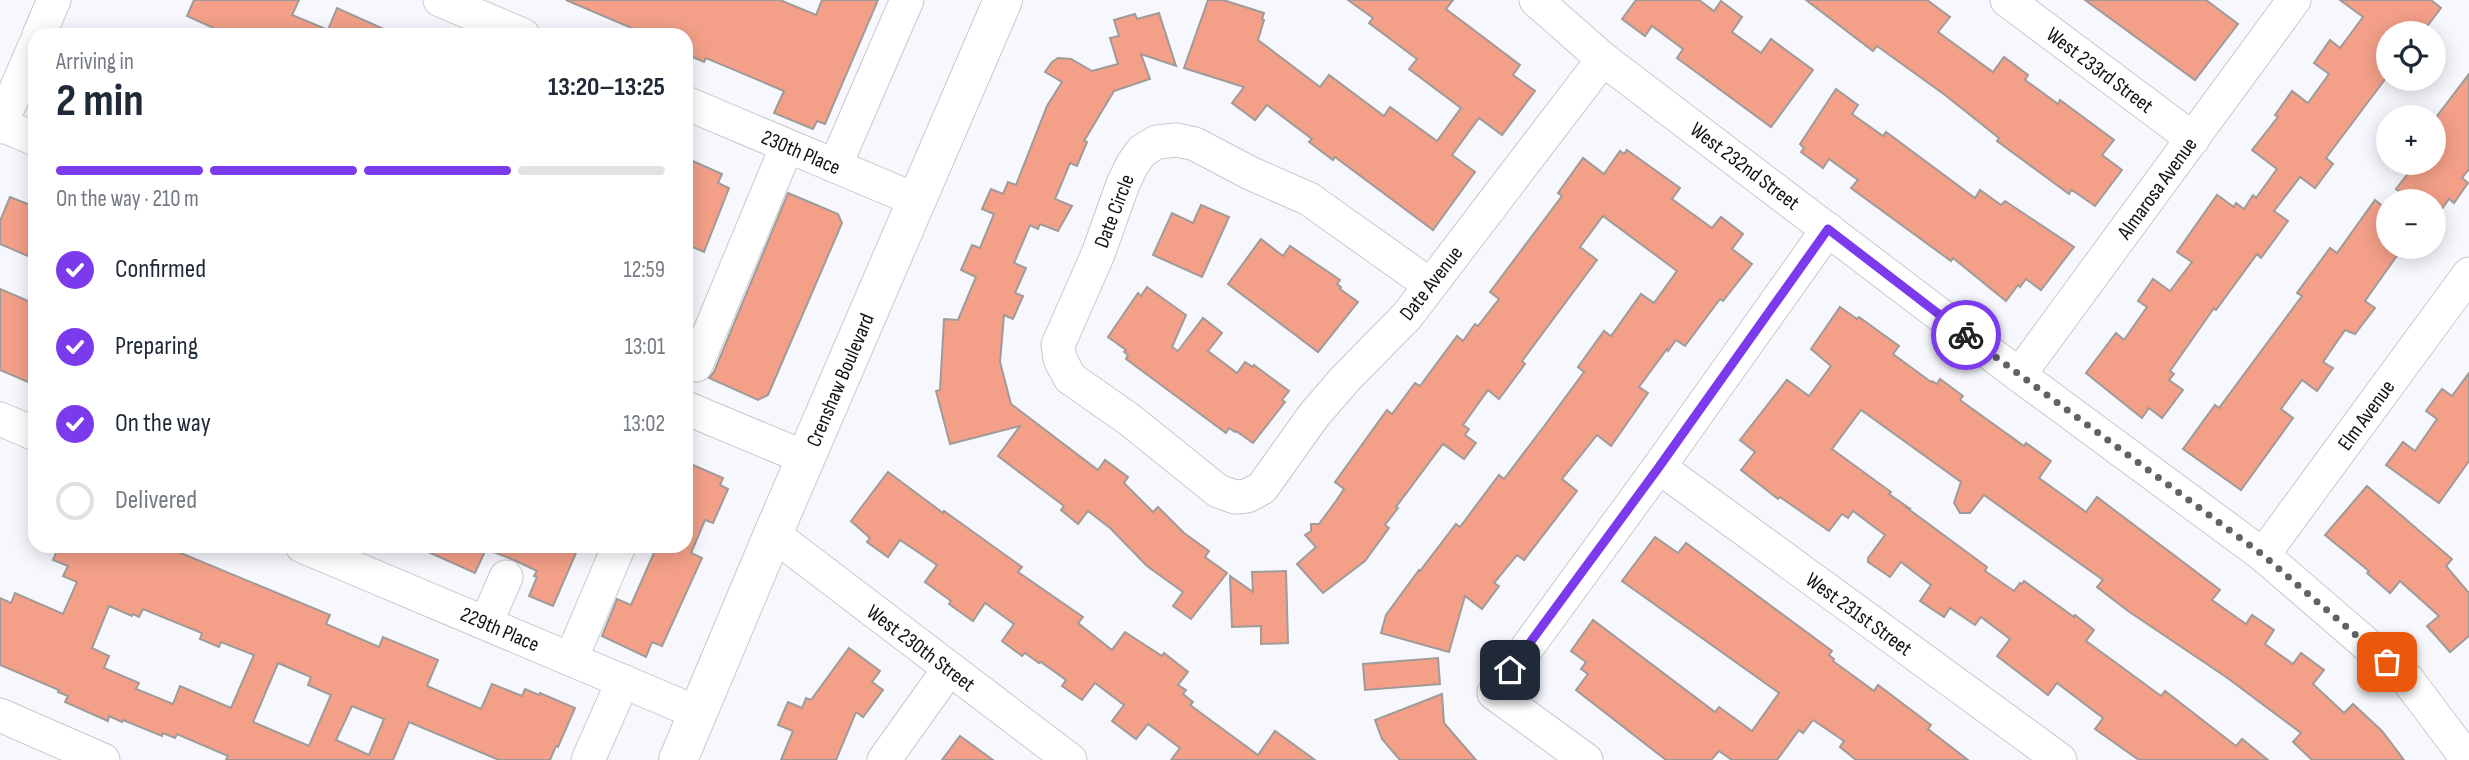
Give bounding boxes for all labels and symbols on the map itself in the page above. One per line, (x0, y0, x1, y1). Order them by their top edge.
street label: West 233rd Street (2041, 22, 2158, 119)
street label: West 232nd Street (1685, 117, 1804, 216)
street label: 230th Place (758, 125, 844, 180)
street label: Almarosa Avenue (2112, 133, 2203, 245)
street label: Date Circle (1089, 171, 1140, 252)
street label: Date Avenue (1395, 241, 1468, 326)
courier (1931, 300, 2001, 370)
street label: Crenshaw Boulevard (801, 310, 880, 451)
street label: Elm Avenue (2333, 375, 2400, 455)
street label: West 231st Street (1801, 567, 1917, 661)
street label: West 230th Street (862, 600, 980, 697)
street label: 229th Place (457, 602, 543, 657)
pin (2357, 632, 2417, 692)
pin (1480, 640, 1540, 700)

